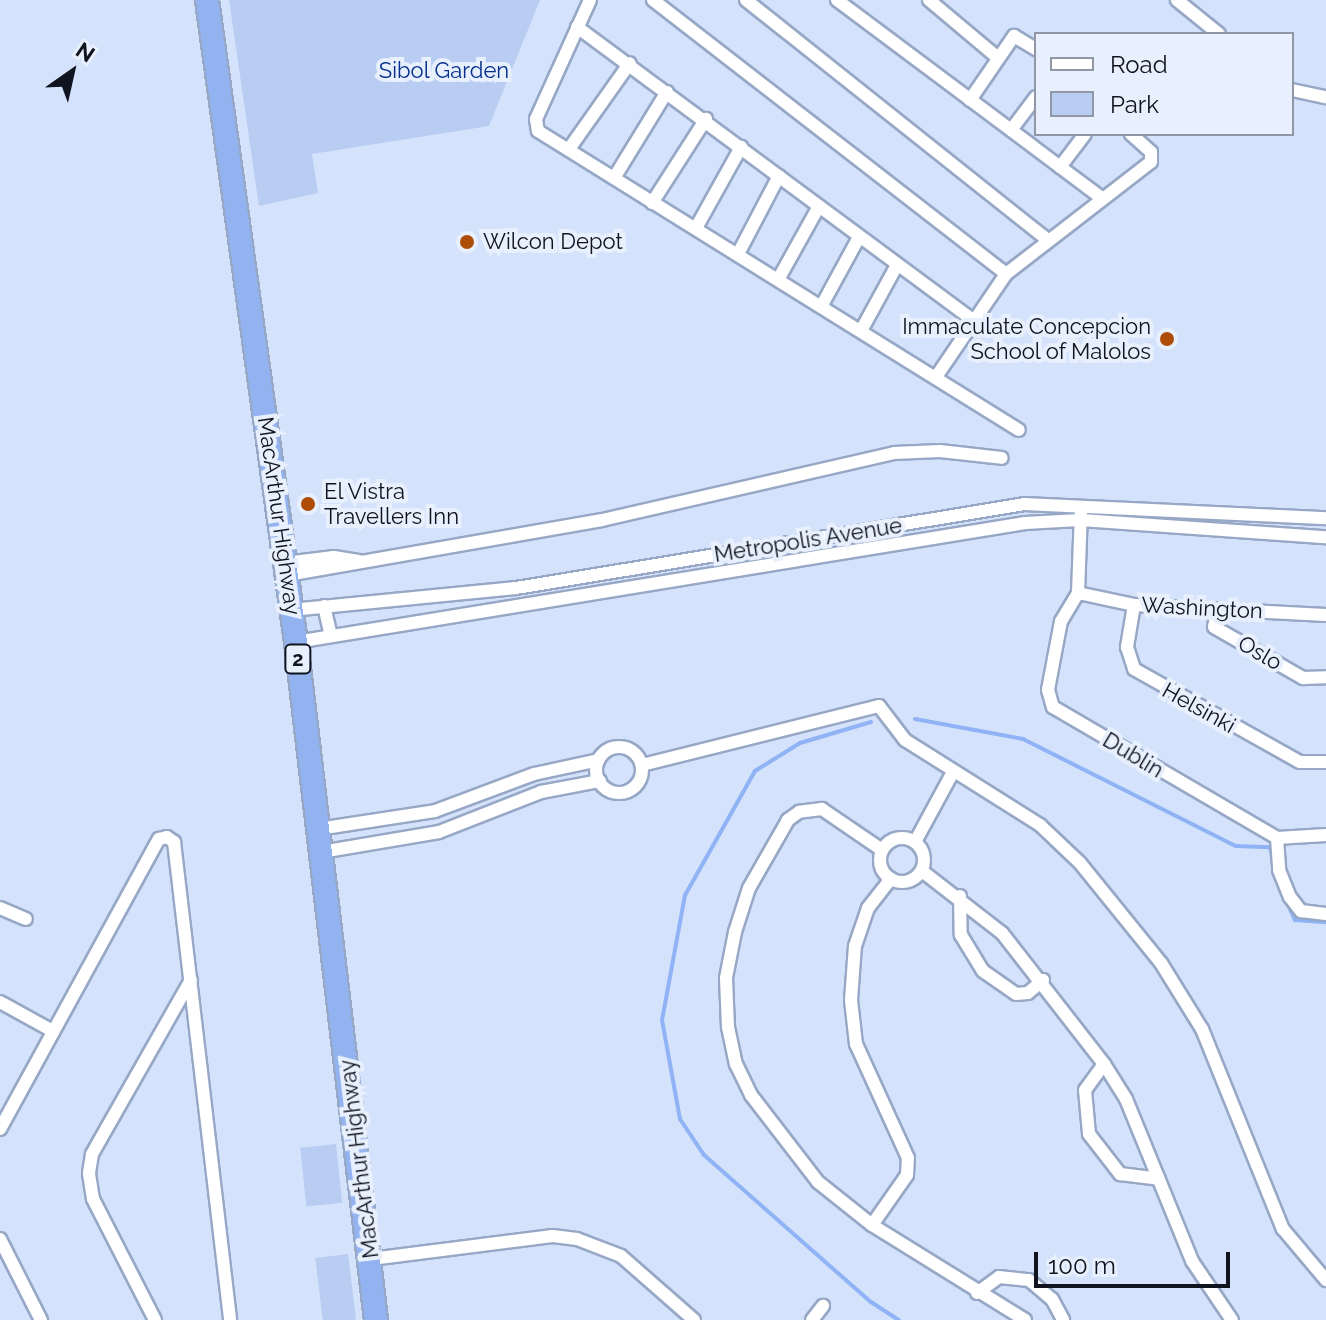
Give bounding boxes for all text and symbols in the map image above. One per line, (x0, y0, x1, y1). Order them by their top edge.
north arrow (32, 32, 112, 112)
legend (1034, 32, 1294, 136)
text: N (71, 37, 100, 68)
text: Road (1110, 50, 1168, 79)
park label: Sibol Garden (379, 58, 509, 84)
text: Park (1110, 90, 1159, 119)
place label: Wilcon Depot (483, 229, 623, 255)
marker: Wilcon Depot (458, 233, 476, 251)
place label: Immaculate Concepcion School of Malolos (902, 313, 1151, 364)
marker: Immaculate Concepcion School of Malolos (1158, 330, 1176, 348)
street label: MacArthur Highway (252, 415, 306, 617)
place label: El Vistra Travellers Inn (324, 478, 459, 530)
marker: El Vistra Travellers Inn (299, 495, 317, 513)
street label: Metropolis Avenue (712, 512, 904, 568)
street label: Washington (1141, 592, 1263, 624)
street label: Oslo (1233, 630, 1287, 676)
road number: 2 (284, 643, 312, 675)
street label: Helsinki (1158, 677, 1240, 739)
street label: Dublin (1098, 727, 1168, 783)
street label: MacArthur Highway (334, 1058, 384, 1260)
scale bar (1038, 1236, 1234, 1286)
text: 100 m (1048, 1251, 1116, 1280)

